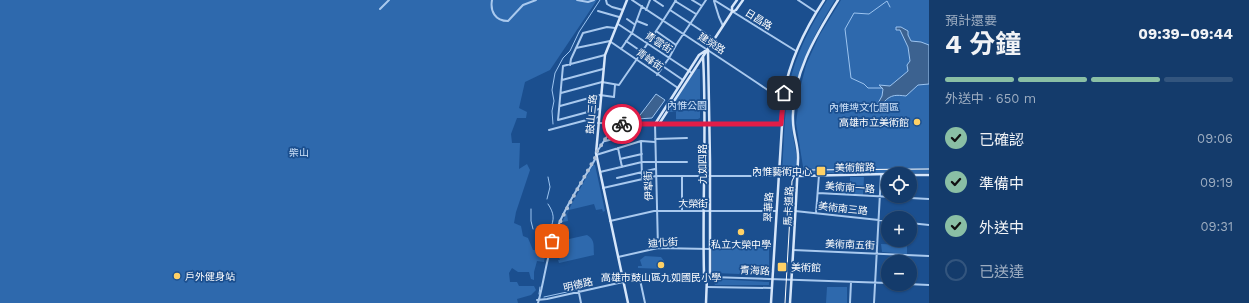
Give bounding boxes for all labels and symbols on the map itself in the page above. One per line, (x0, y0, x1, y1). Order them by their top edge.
street label: 日昌路 (743, 7, 774, 32)
street label: 青雲街 (643, 30, 674, 55)
street label: 建榮路 (696, 31, 727, 56)
street label: 青峰街 (634, 46, 665, 73)
pin (767, 76, 801, 110)
street label: 鼓山三路 (584, 94, 599, 134)
park label: 內惟公園 (667, 100, 707, 111)
park label: 內惟埤文化園區 (829, 102, 899, 113)
courier (602, 104, 642, 144)
place label: 高雄市立美術館 (839, 117, 909, 128)
marker: 高雄市立美術館 (912, 117, 922, 127)
street label: 九如四路 (697, 144, 708, 184)
park label: 柴山 (289, 147, 309, 158)
street label: 美術館路 (835, 162, 875, 173)
marker: 內惟藝術中心 (815, 165, 827, 177)
place label: 內惟藝術中心 (752, 166, 812, 177)
street label: 伊犁街 (642, 171, 655, 201)
street label: 美術南一路 (825, 180, 875, 195)
street label: 馬卡道路 (782, 186, 795, 226)
street label: 翠華路 (762, 192, 775, 222)
street label: 大榮街 (678, 198, 708, 209)
street label: 美術南三路 (818, 200, 868, 217)
pin (535, 224, 569, 258)
marker: 私立大榮中學 (736, 227, 746, 237)
street label: 迪化街 (648, 236, 678, 249)
street label: 美術南五街 (825, 238, 875, 251)
place label: 私立大榮中學 (711, 239, 771, 250)
marker: 高雄市鼓山區九如國民小學 (656, 260, 666, 270)
marker: 美術館 (776, 261, 788, 273)
place label: 美術館 (791, 262, 821, 273)
street label: 青海路 (740, 264, 770, 277)
marker: 戶外健身站 (172, 271, 182, 281)
place label: 戶外健身站 (185, 271, 235, 282)
place label: 高雄市鼓山區九如國民小學 (601, 272, 721, 283)
street label: 明德路 (562, 276, 594, 293)

